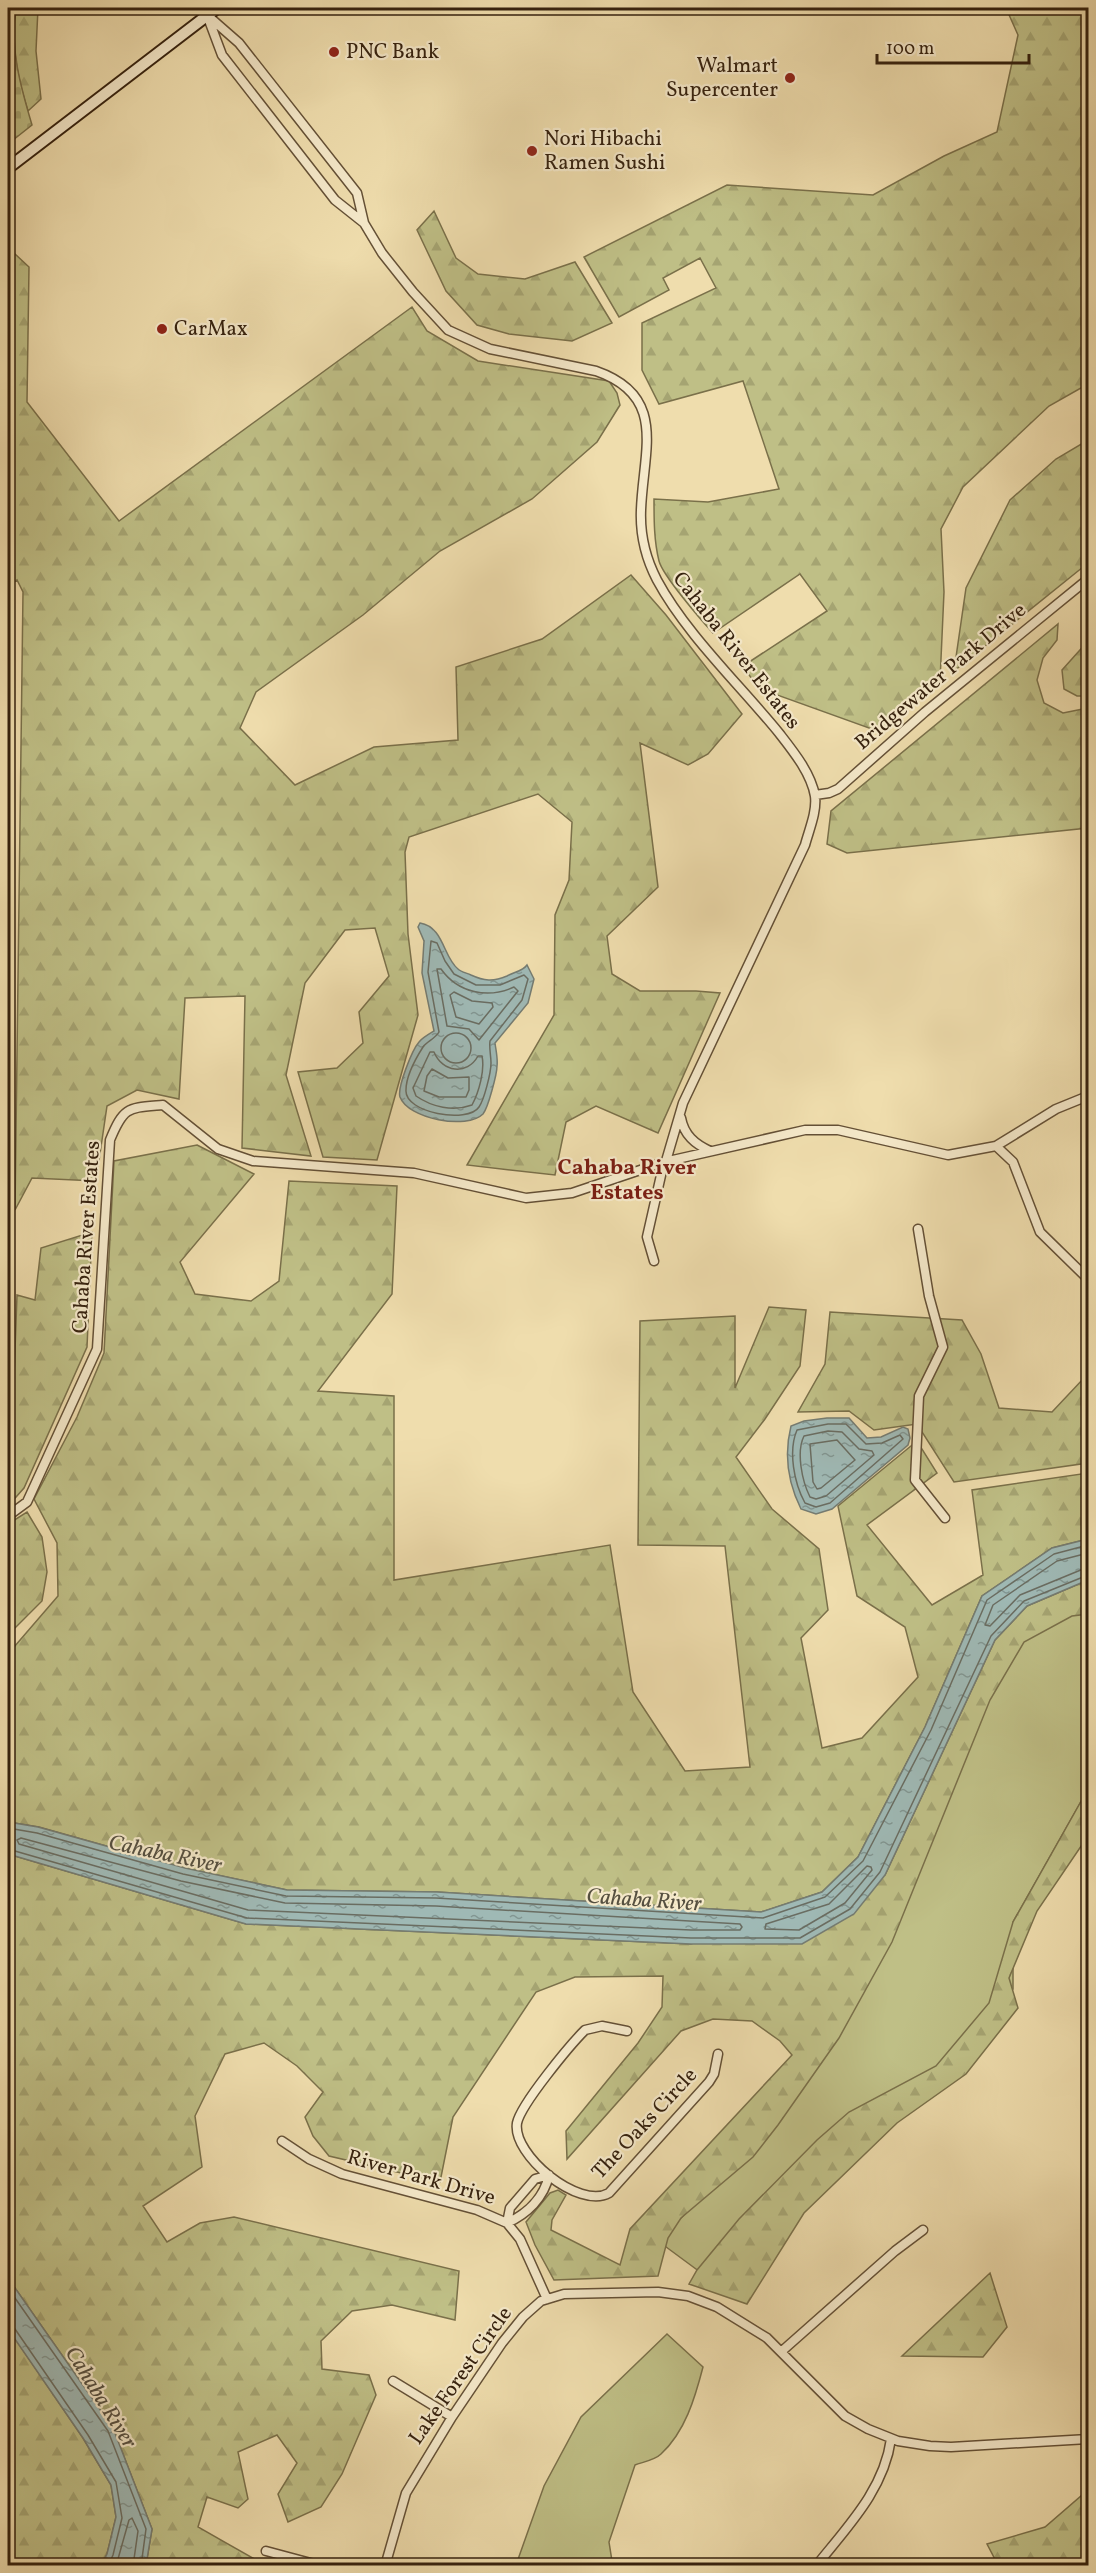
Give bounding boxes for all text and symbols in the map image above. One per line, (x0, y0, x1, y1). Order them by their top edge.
scale bar (877, 27, 1028, 65)
text: 100 m (886, 37, 935, 62)
place label: PNC Bank (346, 38, 440, 67)
marker: PNC Bank (327, 45, 341, 59)
place label: Walmart Supercenter (666, 52, 778, 105)
marker: Walmart Supercenter (783, 71, 797, 85)
place label: Nori Hibachi Ramen Sushi (544, 125, 665, 178)
marker: Nori Hibachi Ramen Sushi (525, 144, 539, 158)
place label: CarMax (174, 315, 248, 344)
marker: CarMax (155, 322, 169, 336)
street label: Cahaba River Estates (665, 566, 807, 736)
street label: Bridgewater Park Drive (849, 597, 1033, 757)
street label: Cahaba River Estates (66, 1140, 108, 1334)
district label: Cahaba River Estates (558, 1153, 697, 1209)
water label: Cahaba River (105, 1828, 225, 1882)
water label: Cahaba River (585, 1882, 703, 1921)
street label: The Oaks Circle (586, 2062, 704, 2186)
street label: River Park Drive (344, 2143, 499, 2213)
street label: Lake Forest Circle (402, 2301, 520, 2451)
water label: Cahaba River (56, 2341, 144, 2456)

